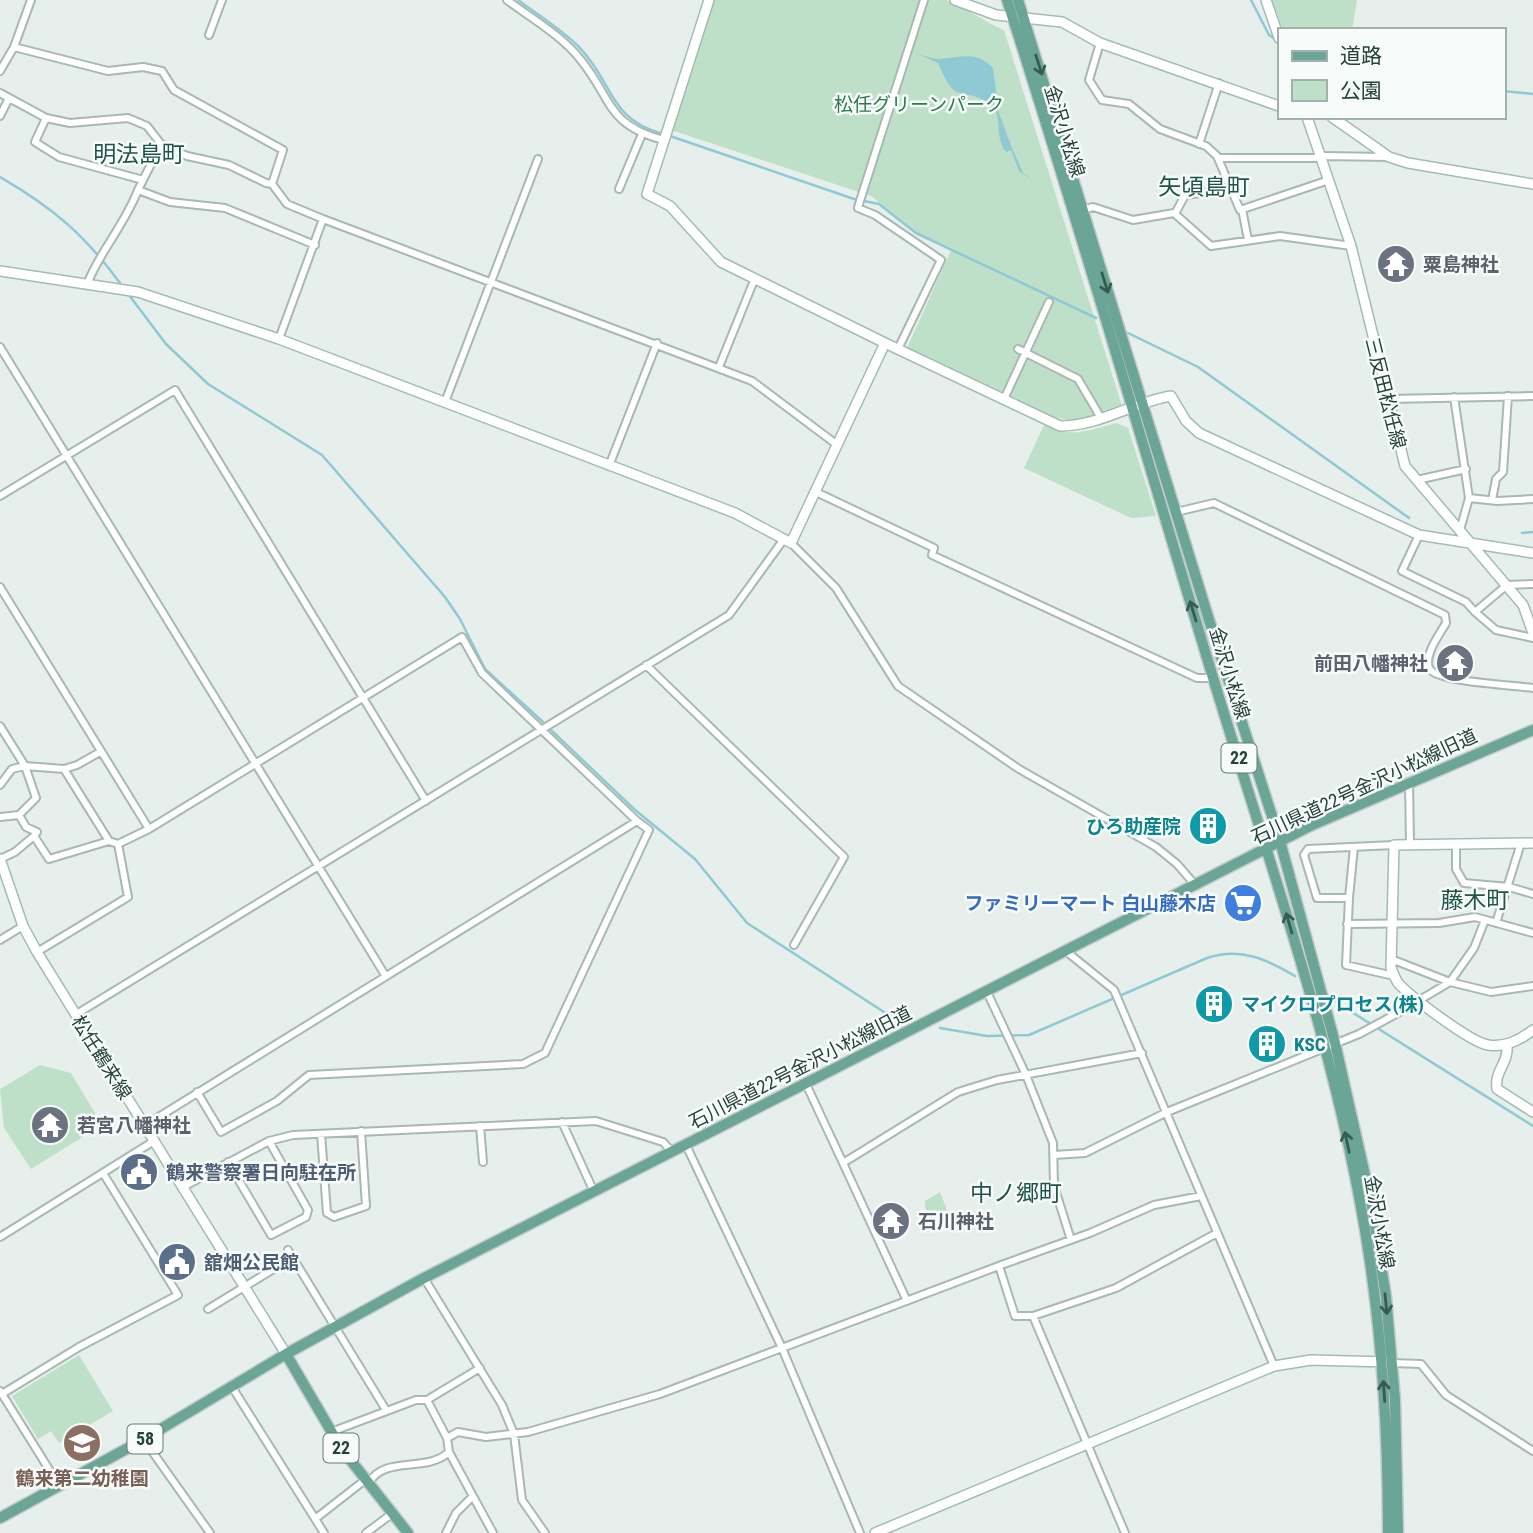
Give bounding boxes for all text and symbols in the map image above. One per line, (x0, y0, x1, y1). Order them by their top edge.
legend (1278, 28, 1505, 119)
text: 道路 (1340, 44, 1382, 68)
one-way arrow (1033, 54, 1046, 76)
text: 公園 (1340, 79, 1382, 103)
street label: 金沢小松線 (1040, 82, 1089, 180)
park label: 松任グリーンパーク (834, 93, 1004, 116)
district label: 明法島町 (93, 141, 185, 168)
district label: 矢頃島町 (1158, 174, 1250, 201)
temple icon: 粟島神社 (1375, 243, 1417, 285)
place label: 粟島神社 (1423, 253, 1499, 276)
one-way arrow (1099, 272, 1112, 294)
street label: 三反田松任線 (1361, 335, 1410, 451)
one-way arrow (1185, 601, 1198, 623)
street label: 金沢小松線 (1205, 624, 1254, 722)
temple icon: 前田八幡神社 (1434, 642, 1476, 684)
place label: 前田八幡神社 (1314, 652, 1428, 675)
street label: 石川県道22号金沢小松線旧道 (1248, 724, 1481, 849)
road number: 22 (1222, 744, 1256, 772)
building icon: ひろ助産院 (1187, 805, 1229, 847)
place label: ひろ助産院 (1086, 815, 1181, 838)
supermarket icon: ファミリーマート 白山藤木店 (1222, 882, 1264, 924)
district label: 藤木町 (1441, 887, 1510, 914)
place label: ファミリーマート 白山藤木店 (965, 892, 1216, 915)
one-way arrow (1281, 912, 1294, 934)
building icon: マイクロプロセス(株) (1193, 983, 1235, 1025)
place label: マイクロプロセス(株) (1241, 993, 1424, 1016)
street label: 石川県道22号金沢小松線旧道 (685, 1001, 915, 1134)
street label: 松任鶴来線 (67, 1011, 137, 1104)
building icon: KSC (1246, 1023, 1288, 1065)
place label: KSC (1294, 1033, 1326, 1056)
temple icon: 若宮八幡神社 (29, 1104, 71, 1146)
place label: 若宮八幡神社 (77, 1114, 191, 1137)
one-way arrow (1340, 1131, 1354, 1154)
public building icon: 鶴来警察署日向駐在所 (118, 1151, 160, 1193)
place label: 鶴来警察署日向駐在所 (166, 1161, 356, 1184)
street label: 金沢小松線 (1360, 1173, 1399, 1271)
district label: 中ノ郷町 (970, 1180, 1062, 1207)
temple icon: 石川神社 (870, 1200, 912, 1242)
place label: 石川神社 (918, 1210, 994, 1233)
public building icon: 舘畑公民館 (156, 1241, 198, 1283)
place label: 舘畑公民館 (204, 1251, 299, 1274)
one-way arrow (1380, 1292, 1393, 1315)
one-way arrow (1377, 1380, 1390, 1403)
school or university icon: 鶴来第二幼稚園 (61, 1422, 103, 1464)
road number: 58 (128, 1424, 162, 1454)
road number: 22 (324, 1434, 358, 1462)
place label: 鶴来第二幼稚園 (15, 1467, 149, 1490)

